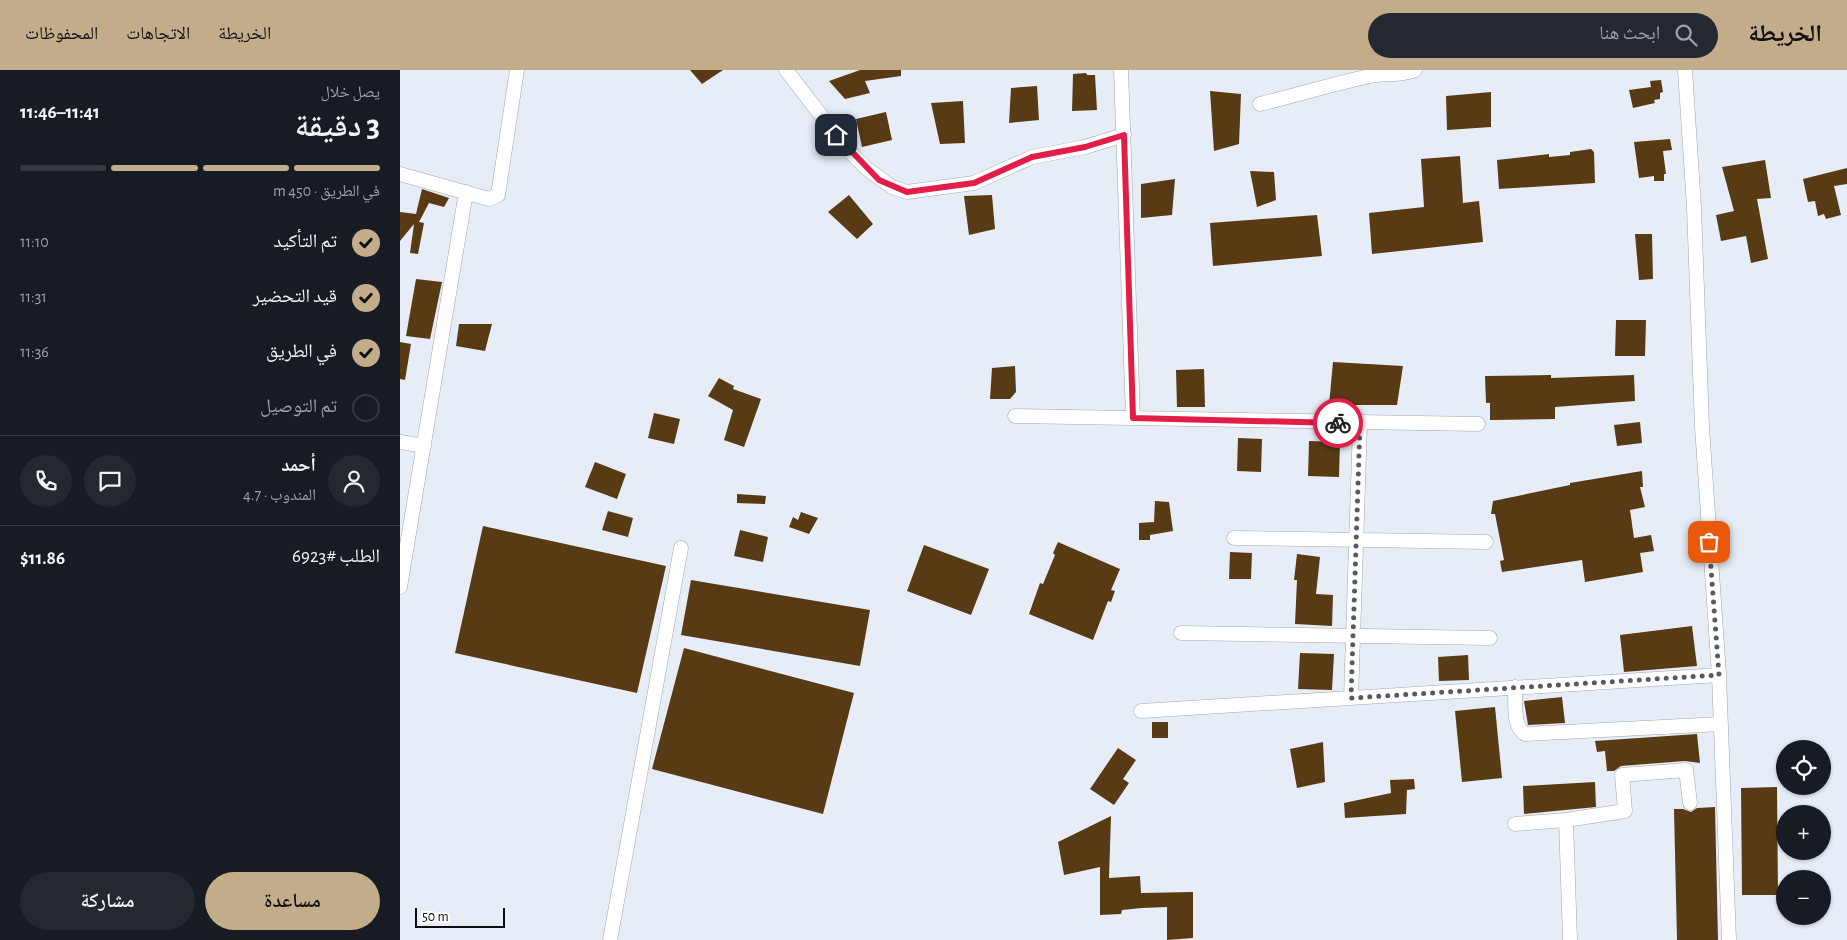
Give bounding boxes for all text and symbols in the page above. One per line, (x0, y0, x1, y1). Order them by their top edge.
search box (1368, 13, 1718, 58)
icon: search (1672, 21, 1700, 49)
text: الخريطة (1748, 22, 1822, 46)
text: ابحث هنا (1599, 24, 1660, 43)
text: المحفوظات (25, 25, 98, 43)
text: الاتجاهات (126, 25, 190, 43)
text: الخريطة (218, 25, 271, 43)
text: يصل خلال (321, 84, 380, 100)
text: 11:41–11:46 (20, 103, 100, 122)
text: 3 دقيقة (295, 110, 380, 142)
pin (815, 114, 857, 156)
icon: home (822, 121, 850, 149)
text: في الطريق · 450 m (273, 183, 380, 199)
icon: check (352, 229, 380, 257)
text: تم التأكيد (273, 232, 337, 251)
text: 11:10 (20, 234, 49, 250)
icon: check (352, 284, 380, 312)
text: قيد التحضير (253, 287, 337, 306)
text: 11:31 (20, 289, 47, 305)
icon: check (352, 339, 380, 367)
text: في الطريق (266, 342, 337, 361)
text: 11:36 (20, 344, 49, 360)
text: تم التوصيل (260, 397, 337, 416)
courier (1313, 398, 1363, 448)
icon: bike (1324, 409, 1352, 437)
button: phone (20, 455, 72, 507)
button: chat (84, 455, 136, 507)
button: person (328, 455, 380, 507)
text: أحمد (281, 456, 316, 475)
text: المندوب · 4.7 (243, 487, 316, 503)
pin (1688, 521, 1730, 563)
icon: bag (1695, 528, 1723, 556)
text: الطلب #6923 (292, 547, 380, 566)
text: $11.86 (20, 549, 65, 568)
map controls (1776, 740, 1831, 925)
button: locate (1776, 740, 1831, 795)
button: + (1776, 805, 1831, 860)
button: − (1776, 870, 1831, 925)
button: مشاركة (20, 872, 195, 930)
button: مساعدة (205, 872, 380, 930)
scale bar (415, 905, 505, 928)
text: 50 m (422, 910, 449, 924)

